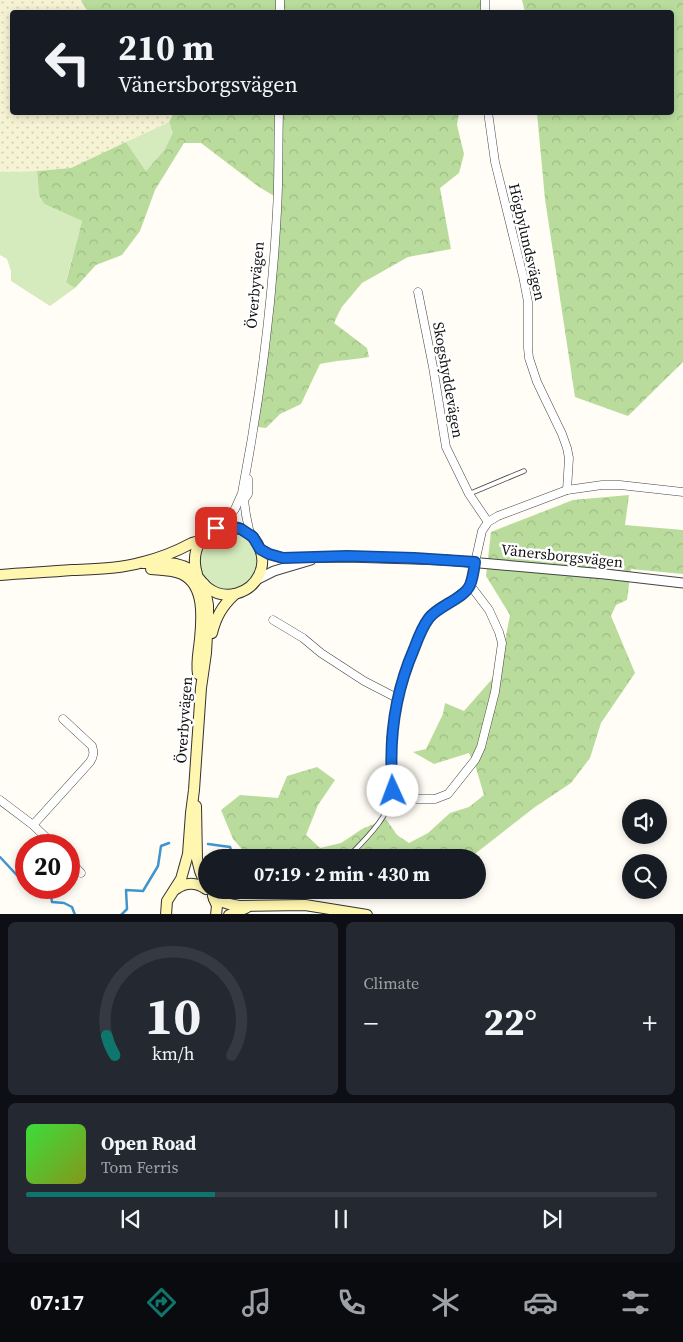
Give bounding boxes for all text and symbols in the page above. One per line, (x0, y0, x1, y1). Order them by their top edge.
text: 210 m (118, 24, 214, 72)
icon: left (35, 30, 100, 95)
text: Vänersborgsvägen (118, 69, 298, 99)
street label: Högbylundsvägen (504, 181, 551, 303)
street label: Överbyvägen (240, 241, 269, 329)
street label: Skogshyddevägen (428, 320, 469, 440)
pin (195, 507, 237, 549)
icon: arrive (202, 514, 230, 542)
street label: Vänersborgsvägen (500, 539, 624, 572)
street label: Överbyvägen (170, 676, 197, 764)
position arrow (366, 764, 418, 816)
map controls (622, 799, 667, 899)
button: sound (622, 799, 667, 844)
speed limit sign: 20 (15, 834, 80, 899)
button: search (622, 854, 667, 899)
text: 07:19 · 2 min · 430 m (254, 861, 430, 887)
text: Climate (364, 972, 419, 994)
text: 10 (145, 980, 201, 1051)
text: 22° (483, 996, 537, 1048)
text: − (364, 1004, 378, 1042)
text: + (642, 1004, 657, 1042)
text: km/h (151, 1041, 194, 1066)
text: Open Road (101, 1130, 196, 1156)
text: Tom Ferris (101, 1156, 179, 1178)
icon: previous (117, 1205, 145, 1233)
icon: pause (327, 1205, 355, 1233)
icon: next (538, 1205, 566, 1233)
icon: directions (144, 1285, 179, 1320)
icon: music (239, 1285, 274, 1320)
icon: phone (334, 1285, 369, 1320)
icon: climate (428, 1285, 463, 1320)
icon: car (523, 1285, 558, 1320)
icon: filters (618, 1285, 653, 1320)
text: 07:17 (30, 1287, 84, 1317)

